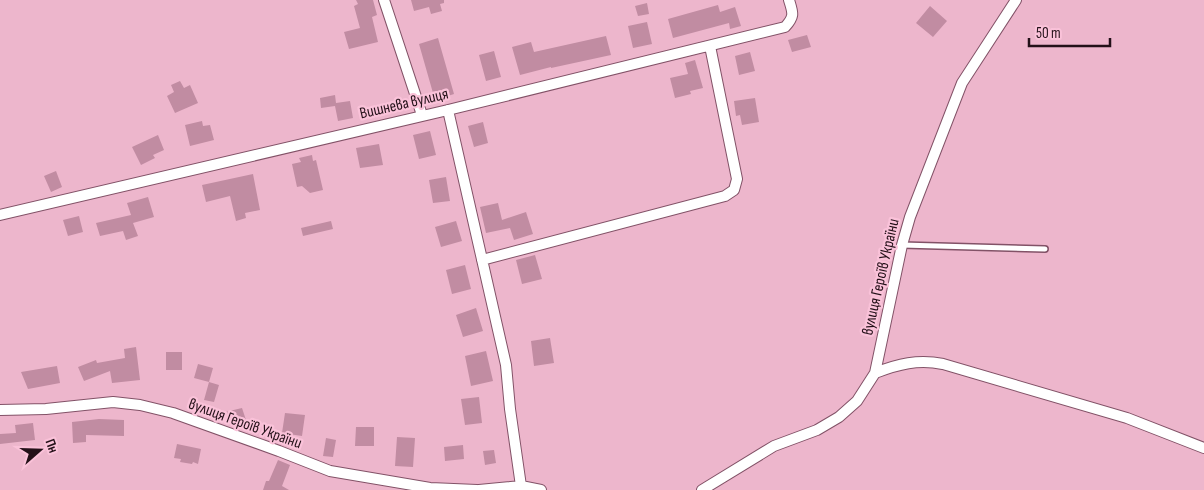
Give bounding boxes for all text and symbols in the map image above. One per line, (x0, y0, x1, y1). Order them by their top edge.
scale bar (1029, 15, 1110, 47)
text: 50 m (1036, 24, 1061, 43)
street label: Вишнева вулиця (358, 85, 450, 123)
street label: вулиця Героїв України (858, 217, 904, 337)
street label: вулиця Героїв України (186, 395, 304, 453)
north arrow (15, 425, 65, 475)
text: Пн (41, 436, 62, 455)

